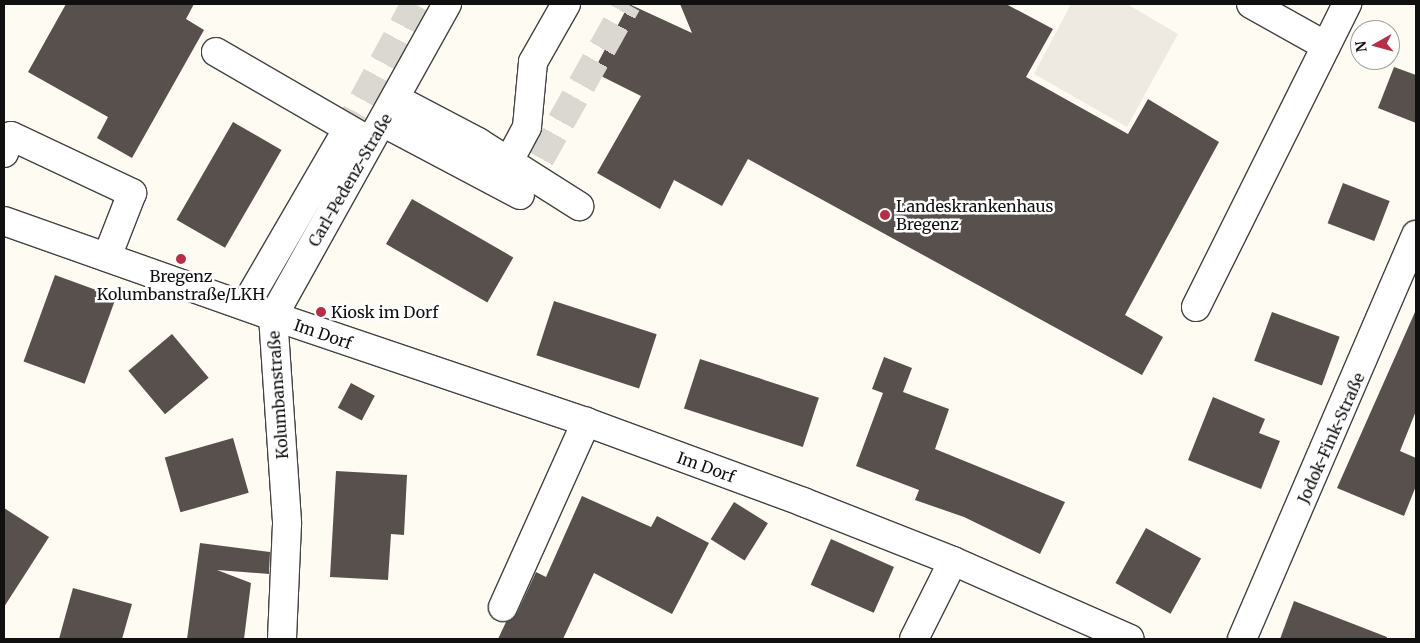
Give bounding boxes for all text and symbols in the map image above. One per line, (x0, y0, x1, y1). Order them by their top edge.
north arrow (1350, 20, 1400, 70)
text: N (1351, 40, 1371, 53)
street label: Carl-Pedenz-Straße (304, 110, 396, 250)
place label: Landeskrankenhaus Bregenz (896, 196, 1053, 234)
marker: Landeskrankenhaus Bregenz (878, 208, 892, 222)
marker: Bregenz Kolumbanstraße/LKH (175, 253, 187, 265)
place label: Bregenz Kolumbanstraße/LKH (97, 266, 265, 304)
place label: Kiosk im Dorf (331, 302, 438, 322)
marker: Kiosk im Dorf (315, 306, 327, 318)
street label: Im Dorf (291, 315, 355, 353)
street label: Kolumbanstraße (264, 330, 292, 460)
street label: Jodok-Fink-Straße (1294, 370, 1368, 506)
street label: Im Dorf (674, 448, 738, 486)

